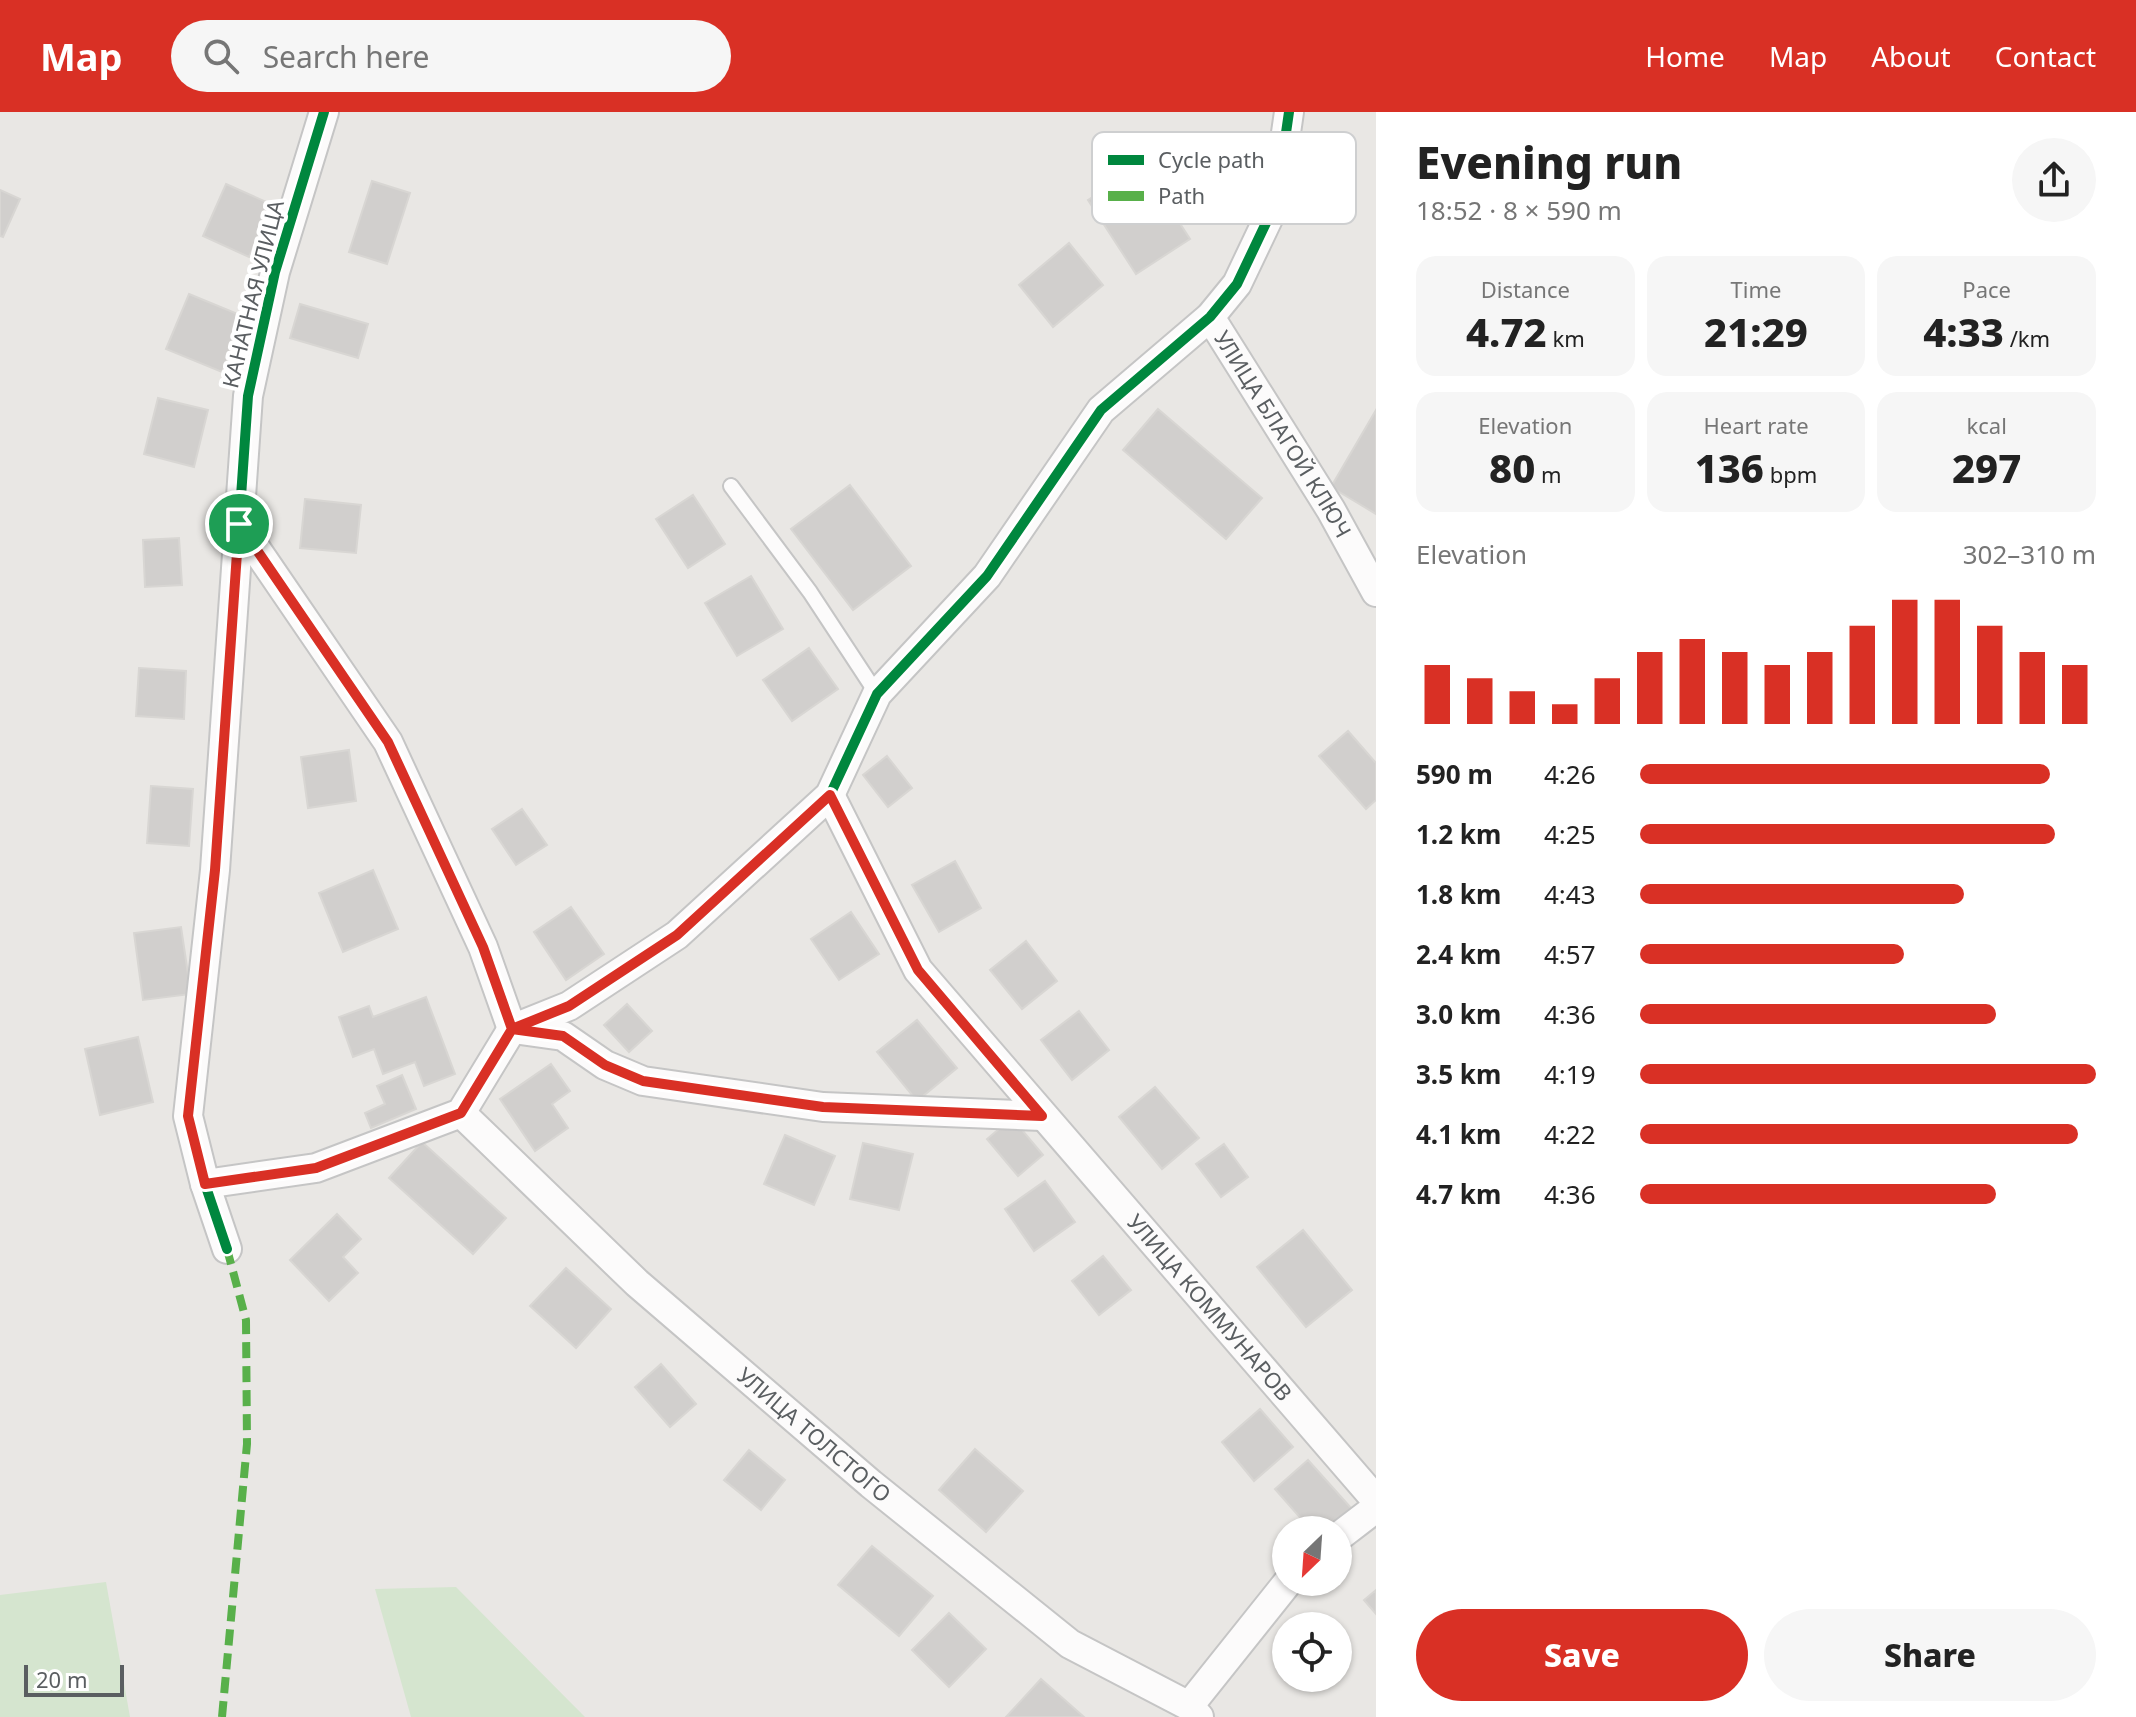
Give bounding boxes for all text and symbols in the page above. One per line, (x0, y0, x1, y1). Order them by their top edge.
search box (171, 20, 731, 92)
text: Map (40, 30, 123, 82)
icon: search (199, 34, 243, 78)
text: Search here (263, 36, 430, 77)
text: Home (1645, 37, 1725, 75)
text: Map (1769, 37, 1827, 75)
text: About (1871, 37, 1951, 75)
text: Contact (1995, 37, 2096, 75)
legend (1092, 132, 1356, 224)
text: Evening run (1416, 132, 1682, 192)
button: share (2012, 138, 2096, 222)
text: Cycle path (1158, 144, 1265, 174)
text: Path (1158, 180, 1205, 210)
text: 18:52 · 8 × 590 m (1416, 192, 1622, 228)
street label: КАНАТНАЯ УЛИЦА (214, 196, 290, 391)
text: Distance (1481, 274, 1570, 304)
text: Time (1731, 274, 1781, 304)
text: Pace (1962, 274, 2011, 304)
text: 4.72 (1466, 304, 1547, 359)
text: 21:29 (1704, 304, 1808, 359)
text: 4:33 (1923, 304, 2004, 359)
text: km (1547, 323, 1585, 353)
text: /km (2004, 323, 2050, 353)
street label: УЛИЦА БЛАГОЙ КЛЮЧ (1208, 324, 1359, 543)
text: Elevation (1478, 410, 1572, 440)
text: Heart rate (1703, 410, 1809, 440)
text: kcal (1967, 410, 2007, 440)
text: 80 (1489, 440, 1535, 495)
text: 136 (1695, 440, 1764, 495)
text: 297 (1952, 440, 2021, 495)
text: m (1535, 459, 1562, 489)
text: bpm (1764, 459, 1817, 489)
pin (205, 490, 273, 558)
icon: arrive (217, 502, 261, 546)
text: Elevation (1416, 536, 1527, 572)
text: 302–310 m (1963, 536, 2096, 572)
text: 590 m (1416, 756, 1493, 792)
text: 4:26 (1544, 756, 1596, 792)
text: 1.2 km (1416, 816, 1501, 852)
text: 4:25 (1544, 816, 1596, 852)
text: 1.8 km (1416, 876, 1501, 912)
text: 4:43 (1544, 876, 1596, 912)
text: 2.4 km (1416, 936, 1501, 972)
text: 4:57 (1544, 936, 1596, 972)
text: 3.0 km (1416, 996, 1501, 1032)
text: 4:36 (1544, 996, 1596, 1032)
text: 3.5 km (1416, 1056, 1501, 1092)
text: 4:19 (1544, 1056, 1596, 1092)
text: 4.1 km (1416, 1116, 1501, 1152)
text: 4:22 (1544, 1116, 1596, 1152)
text: 4.7 km (1416, 1176, 1501, 1212)
text: 4:36 (1544, 1176, 1596, 1212)
street label: УЛИЦА КОММУНАРОВ (1121, 1207, 1300, 1407)
street label: УЛИЦА ТОЛСТОГО (731, 1360, 898, 1508)
north arrow (1272, 1516, 1352, 1596)
map controls (1272, 1516, 1352, 1692)
button: Save (1416, 1609, 1748, 1701)
button: Share (1764, 1609, 2096, 1701)
button: locate (1272, 1612, 1352, 1692)
scale bar (24, 1661, 124, 1697)
text: 20 m (36, 1664, 87, 1694)

